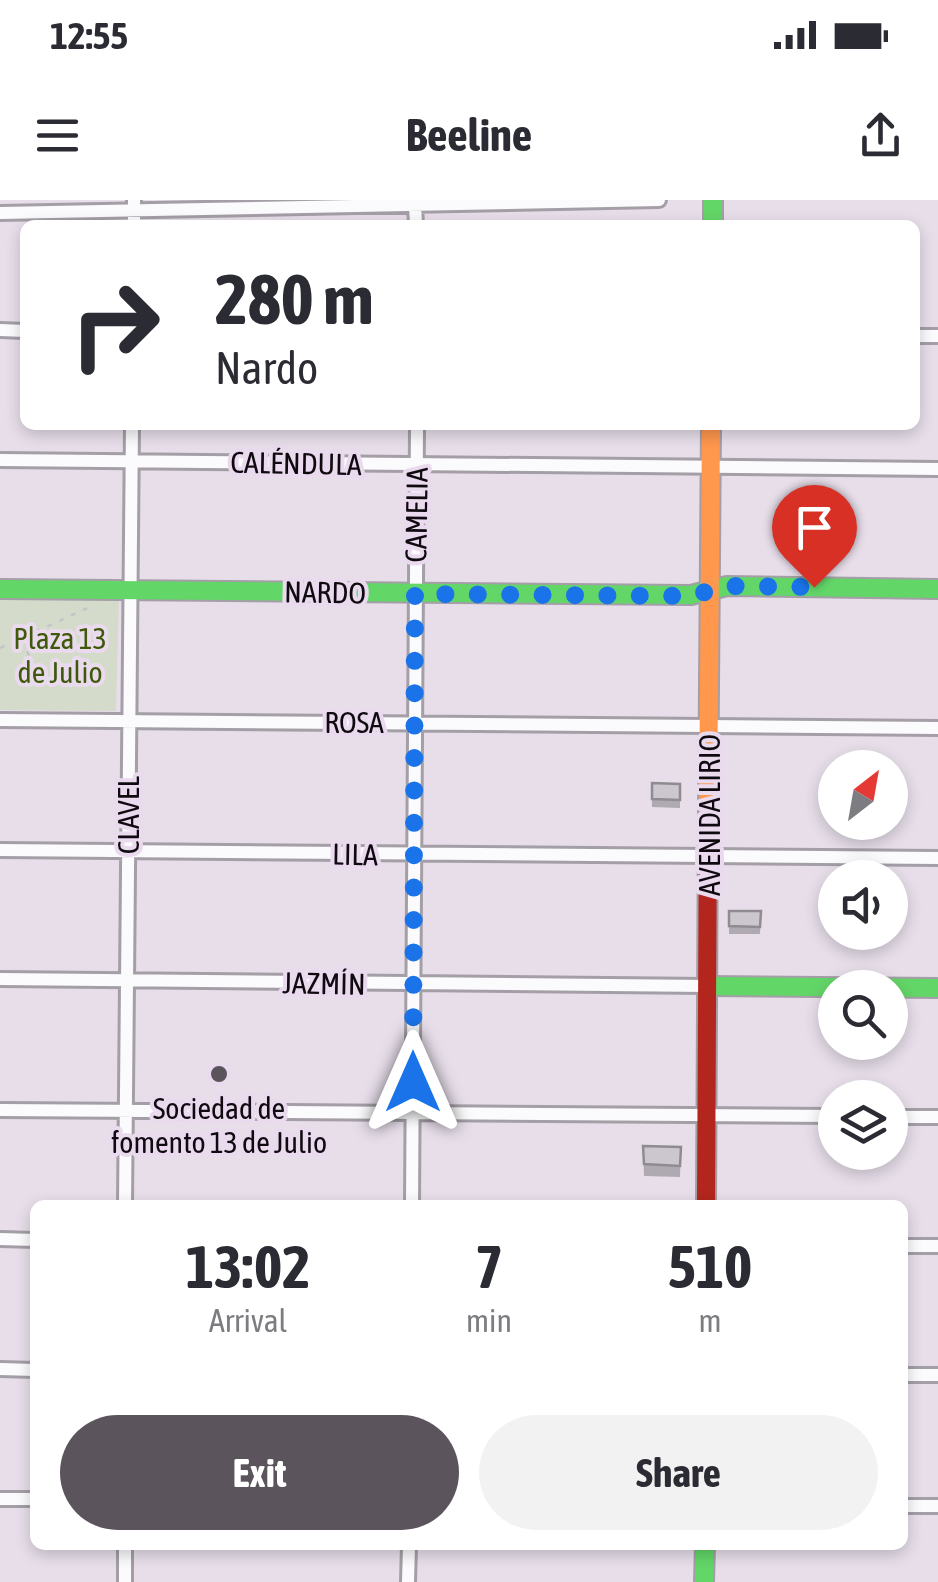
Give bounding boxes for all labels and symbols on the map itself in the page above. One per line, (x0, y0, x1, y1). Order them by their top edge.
street label: CALÉNDULA (230, 445, 362, 481)
street label: CAMELIA (398, 467, 434, 563)
pin (772, 485, 857, 588)
street label: NARDO (284, 574, 366, 610)
park label: Plaza 13 de Julio (13, 621, 107, 689)
street label: ROSA (324, 705, 384, 739)
street label: AVENIDA LIRIO (692, 734, 726, 896)
north arrow (818, 750, 908, 840)
street label: CLAVEL (111, 775, 145, 854)
street label: LILA (332, 837, 378, 871)
street label: JAZMÍN (282, 965, 366, 1001)
position arrow (361, 1030, 465, 1134)
marker: Sociedad de fomento 13 de Julio (208, 1063, 230, 1085)
place label: Sociedad de fomento 13 de Julio (111, 1091, 327, 1159)

